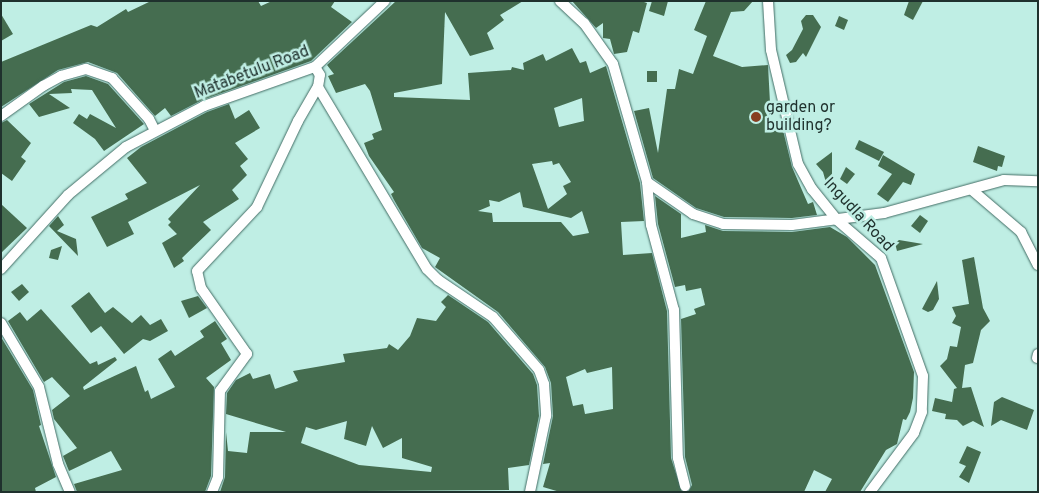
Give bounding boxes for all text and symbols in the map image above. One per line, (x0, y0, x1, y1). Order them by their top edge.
street label: Matabetulu Road (192, 42, 312, 104)
place label: garden or building? (766, 98, 835, 136)
marker: garden or building? (750, 111, 762, 123)
street label: Ingudla Road (819, 174, 897, 256)

